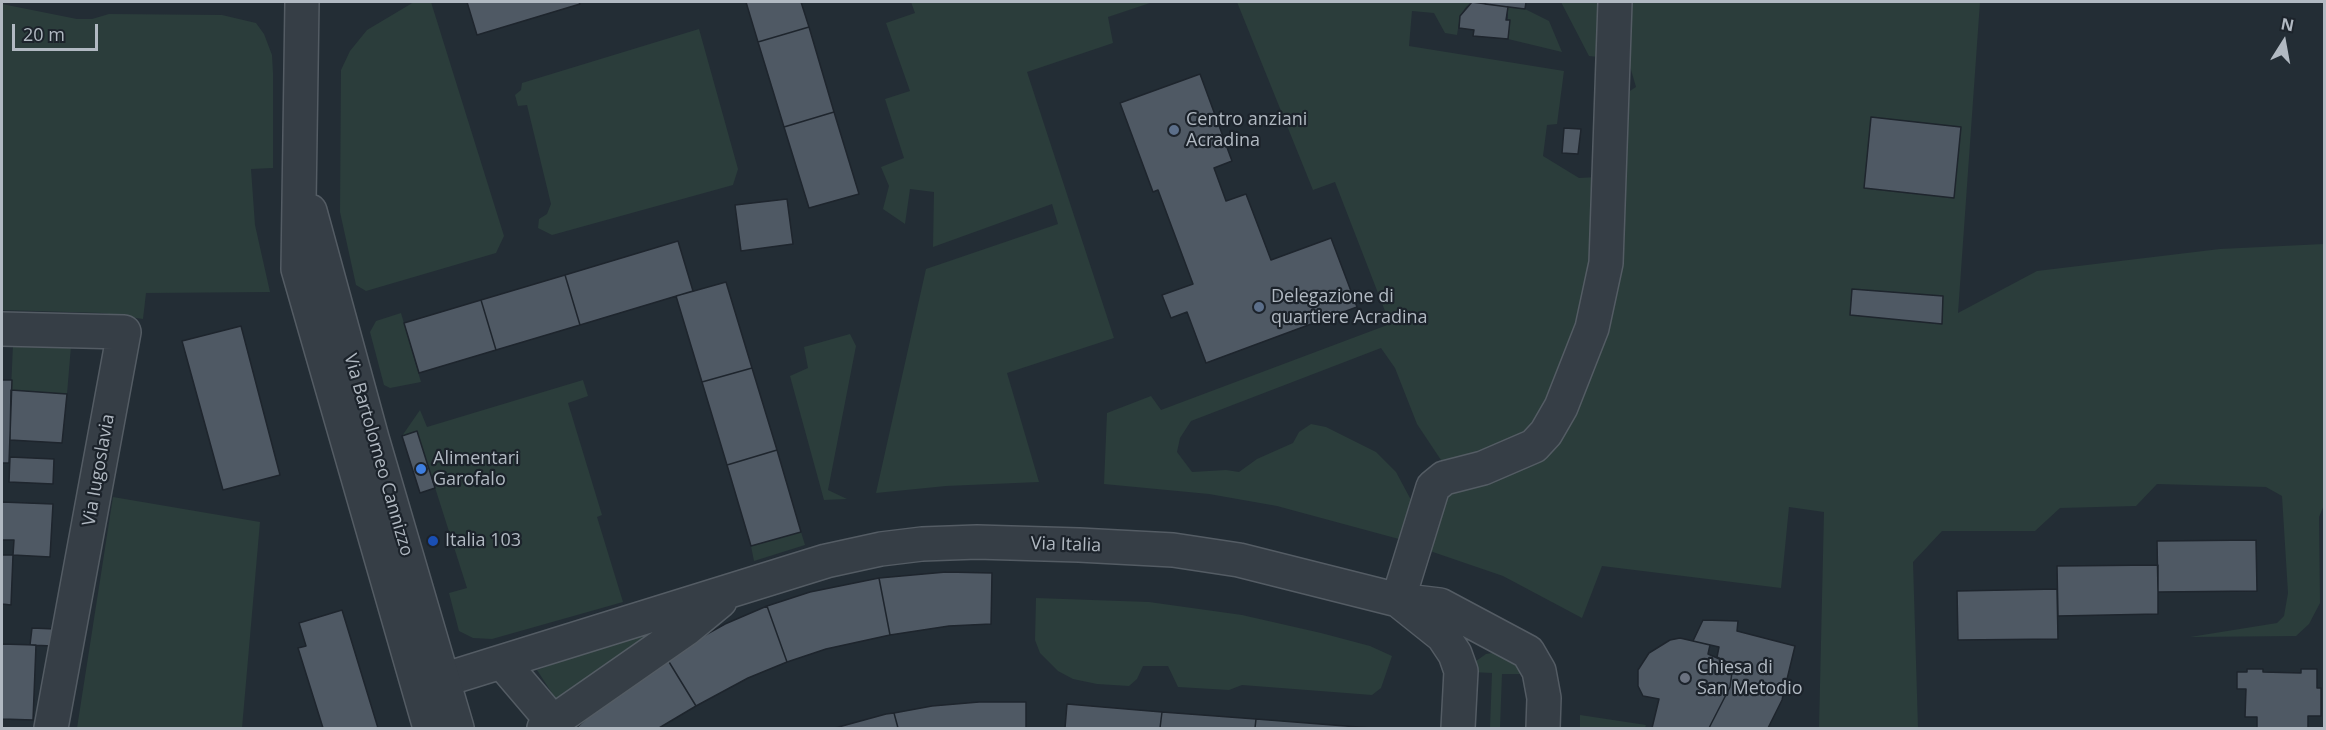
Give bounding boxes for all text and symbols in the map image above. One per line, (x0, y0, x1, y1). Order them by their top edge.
scale bar (15, 12, 100, 50)
north arrow (2254, 12, 2314, 72)
text: N (2279, 12, 2296, 36)
text: 20 m (23, 22, 65, 46)
place label: Centro anziani Acradina (1186, 109, 1307, 152)
marker: Centro anziani Acradina (1167, 123, 1181, 137)
place label: Delegazione di quartiere Acradina (1271, 286, 1428, 328)
marker: Delegazione di quartiere Acradina (1252, 300, 1266, 314)
street label: Via Bartolomeo Cannizzo (339, 351, 417, 559)
street label: Via Iugoslavia (79, 412, 119, 528)
place label: Alimentari Garofalo (433, 448, 520, 490)
marker: Alimentari Garofalo (414, 462, 428, 476)
place label: Italia 103 (445, 530, 521, 552)
street label: Via Italia (1030, 533, 1102, 557)
marker: Italia 103 (426, 534, 440, 548)
place label: Chiesa di San Metodio (1697, 657, 1803, 700)
marker: Chiesa di San Metodio (1678, 671, 1692, 685)

